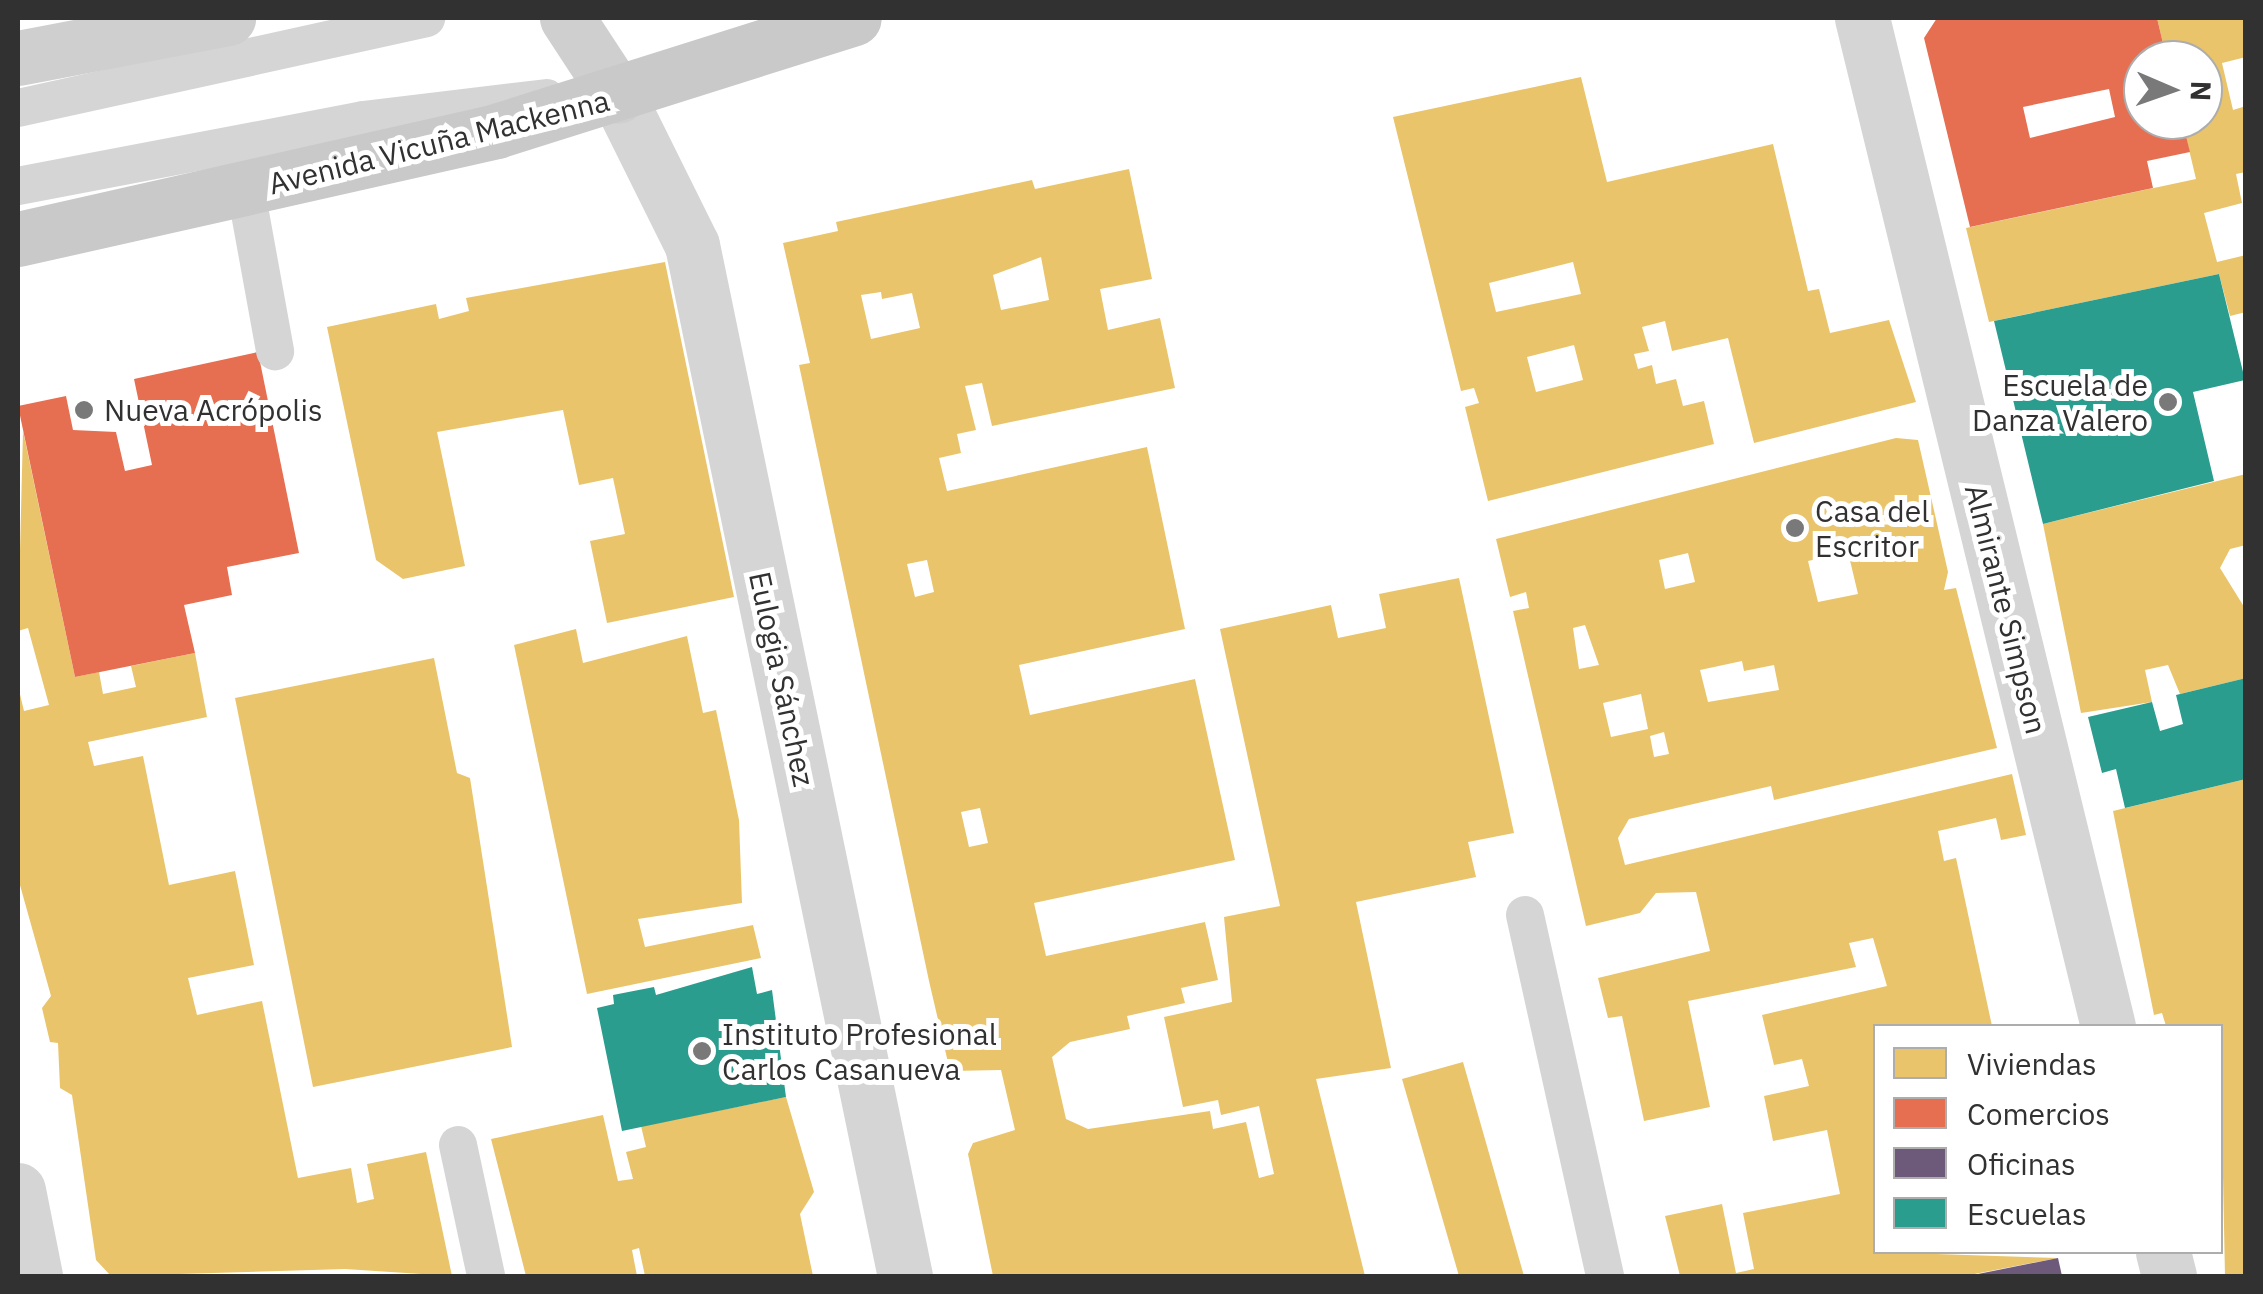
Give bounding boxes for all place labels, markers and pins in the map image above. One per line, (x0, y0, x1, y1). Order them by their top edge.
place label: Escuela de Danza Valero (1972, 367, 2148, 438)
marker: Escuela de Danza Valero (2157, 391, 2179, 413)
place label: Nueva Acrópolis (104, 392, 323, 428)
marker: Nueva Acrópolis (73, 399, 95, 421)
place label: Casa del Escritor (1815, 493, 1929, 564)
marker: Casa del Escritor (1784, 517, 1806, 539)
place label: Instituto Profesional Carlos Casanueva (722, 1016, 997, 1086)
marker: Instituto Profesional Carlos Casanueva (691, 1040, 713, 1062)

